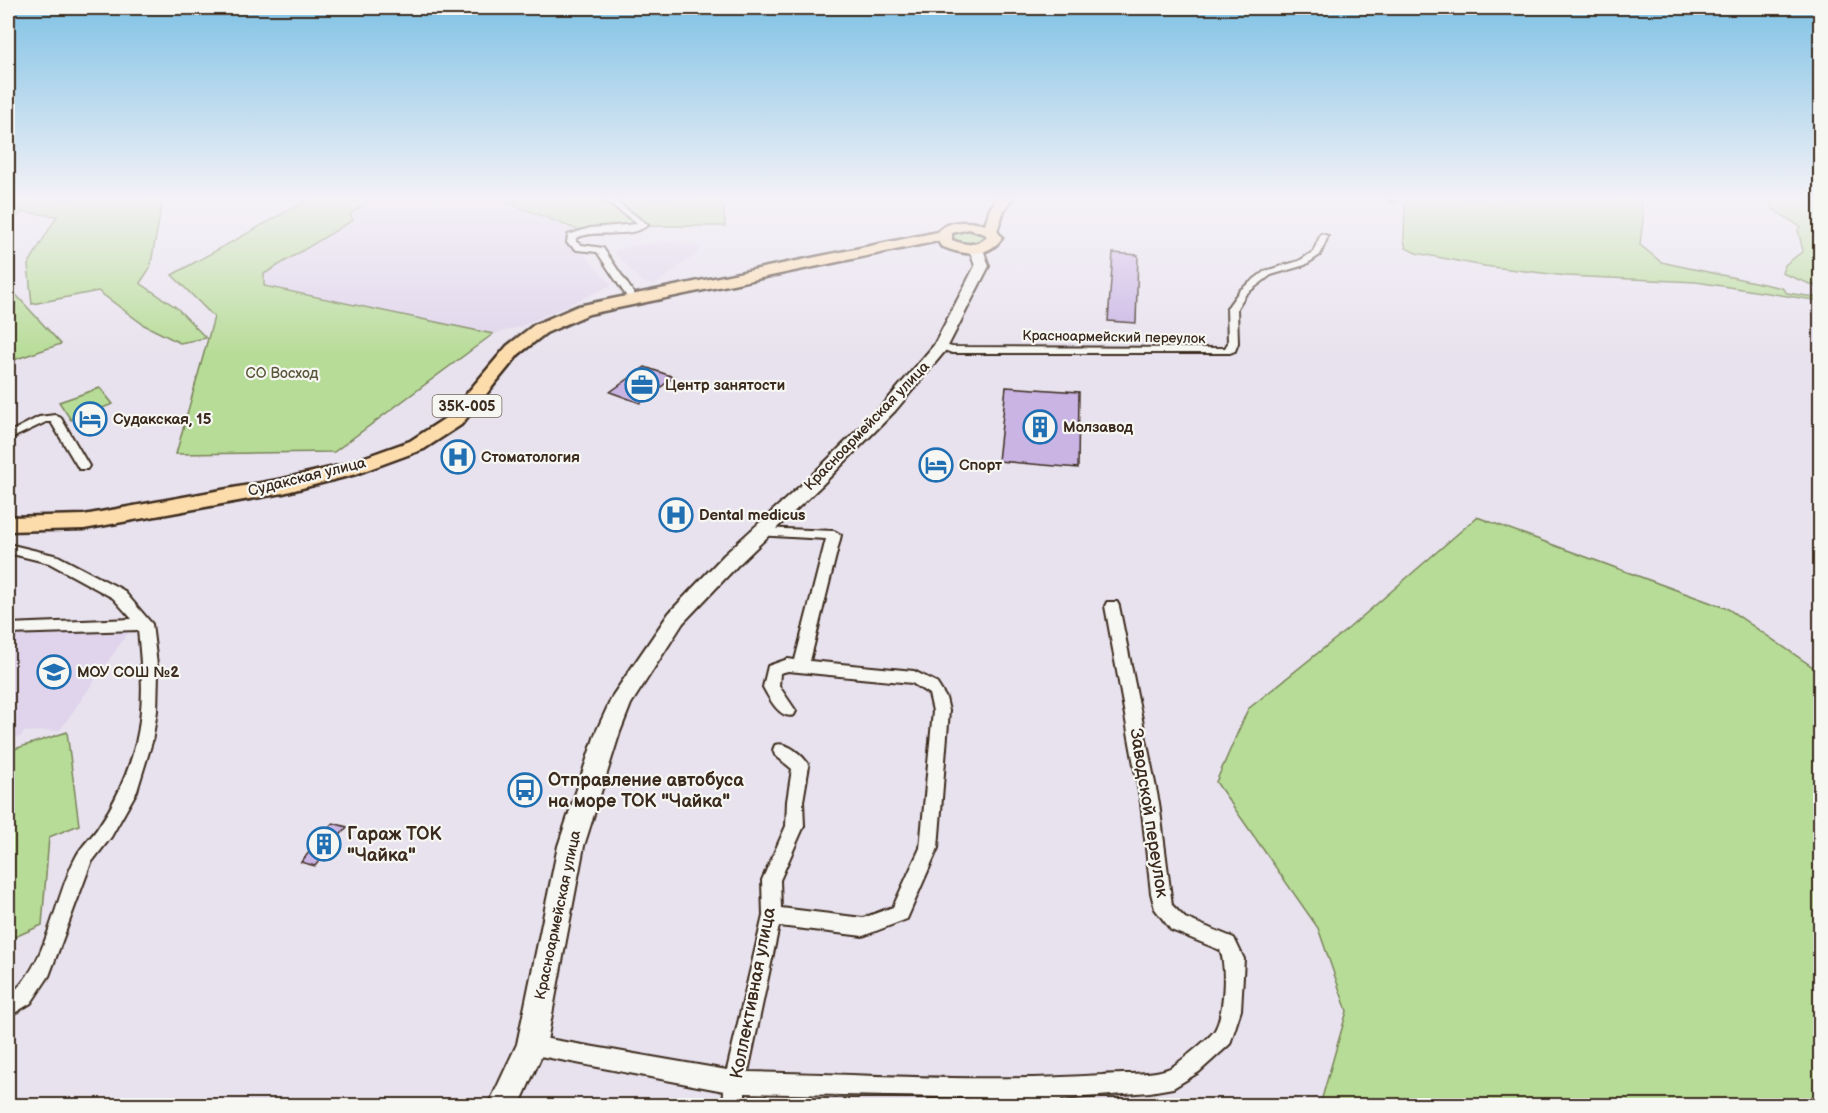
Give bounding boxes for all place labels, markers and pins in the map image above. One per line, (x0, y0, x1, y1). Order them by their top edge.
office icon: Центр занятости (624, 367, 660, 403)
place label: Центр занятости (665, 376, 785, 395)
hotel icon: Судакская, 15 (72, 401, 108, 437)
building icon: Молзавод (1022, 409, 1058, 445)
place label: Судакская, 15 (113, 410, 212, 429)
place label: Молзавод (1063, 418, 1133, 437)
hospital icon: Стоматология (440, 439, 476, 475)
hotel icon: Спорт (918, 447, 954, 483)
place label: Стоматология (481, 448, 580, 467)
place label: Спорт (959, 456, 1003, 475)
hospital icon: Dental medicus (658, 497, 694, 533)
place label: Dental medicus (699, 506, 806, 525)
school or university icon: МОУ СОШ №2 (36, 654, 72, 690)
place label: МОУ СОШ №2 (77, 663, 179, 682)
place label: Отправление автобуса на море ТОК "Чайка" (548, 770, 744, 812)
bus stop icon: Отправление автобуса на море ТОК "Чайка" (507, 772, 543, 808)
place label: Гараж ТОК "Чайка" (347, 824, 442, 866)
building icon: Гараж ТОК "Чайка" (306, 826, 342, 862)

